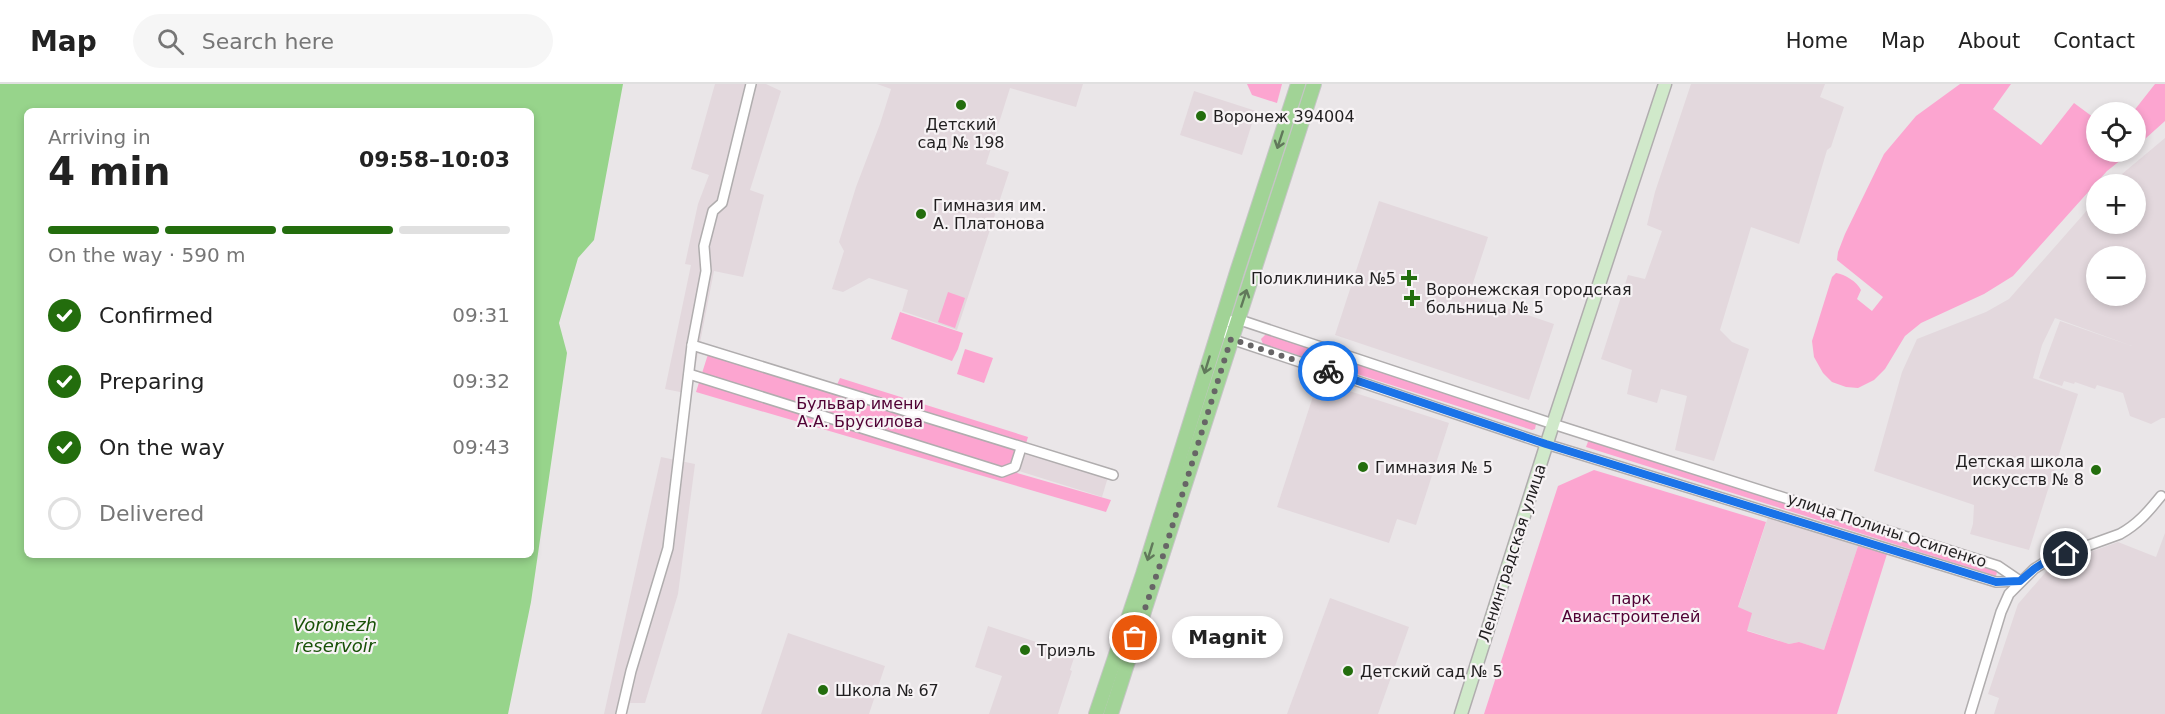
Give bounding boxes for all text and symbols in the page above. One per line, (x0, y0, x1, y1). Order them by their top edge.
search box (133, 14, 553, 68)
text: Map (30, 25, 97, 58)
icon: search (154, 25, 187, 58)
text: Search here (202, 29, 334, 54)
text: Home (1786, 29, 1848, 53)
text: Map (1881, 29, 1925, 53)
text: About (1958, 29, 2020, 53)
text: Contact (2053, 29, 2135, 53)
marker: Детский сад № 198 (954, 98, 968, 112)
map controls (2086, 102, 2146, 306)
button: locate (2086, 102, 2146, 162)
place label: Воронеж 394004 (1213, 107, 1355, 126)
marker: Воронеж 394004 (1194, 109, 1208, 123)
place label: Детский сад № 198 (917, 115, 1005, 152)
text: Arriving in (48, 125, 151, 149)
one-way arrow (1273, 130, 1284, 149)
text: 09:58–10:03 (359, 147, 510, 172)
text: 4 min (48, 149, 170, 194)
button: + (2086, 174, 2146, 234)
place label: Гимназия им. А. Платонова (933, 196, 1047, 233)
marker: Гимназия им. А. Платонова (914, 207, 928, 221)
text: On the way · 590 m (48, 243, 246, 267)
button: − (2086, 246, 2146, 306)
place label: Поликлиника №5 (1251, 269, 1396, 288)
marker: Поликлиника №5 (1400, 269, 1418, 287)
place label: Воронежская городская больница № 5 (1426, 280, 1632, 317)
one-way arrow (1239, 289, 1250, 308)
marker: Воронежская городская больница № 5 (1403, 289, 1421, 307)
icon: check (48, 299, 81, 332)
text: Confirmed (99, 303, 213, 328)
text: 09:31 (452, 303, 510, 327)
courier (1298, 341, 1358, 401)
one-way arrow (1201, 355, 1212, 374)
icon: bike (1312, 355, 1345, 388)
icon: check (48, 365, 81, 398)
text: Preparing (99, 369, 205, 394)
text: 09:32 (452, 369, 510, 393)
park label: Бульвар имени А.А. Брусилова (796, 394, 924, 431)
icon: check (48, 431, 81, 464)
text: On the way (99, 435, 225, 460)
text: 09:43 (452, 435, 510, 459)
place label: Детская школа искусств № 8 (1955, 452, 2084, 489)
place label: Гимназия № 5 (1375, 458, 1493, 477)
marker: Гимназия № 5 (1356, 460, 1370, 474)
street label: Ленинградская улица (1474, 461, 1550, 645)
marker: Детская школа искусств № 8 (2089, 463, 2103, 477)
street label: улица Полины Осипенко (1785, 489, 1989, 571)
text: Delivered (99, 501, 204, 526)
pin (2040, 528, 2091, 579)
icon: home (2049, 537, 2082, 570)
one-way arrow (1144, 542, 1155, 561)
park label: парк Авиастроителей (1562, 589, 1700, 626)
pin (1109, 612, 1160, 663)
water label: Voronezh reservoir (293, 614, 377, 656)
callout: Magnit (1171, 617, 1282, 659)
icon: bag (1118, 621, 1151, 654)
text: Magnit (1188, 625, 1267, 649)
place label: Триэль (1036, 641, 1096, 660)
marker: Триэль (1018, 643, 1032, 657)
place label: Детский сад № 5 (1360, 662, 1503, 681)
marker: Детский сад № 5 (1341, 664, 1355, 678)
place label: Школа № 67 (835, 681, 939, 700)
marker: Школа № 67 (816, 683, 830, 697)

